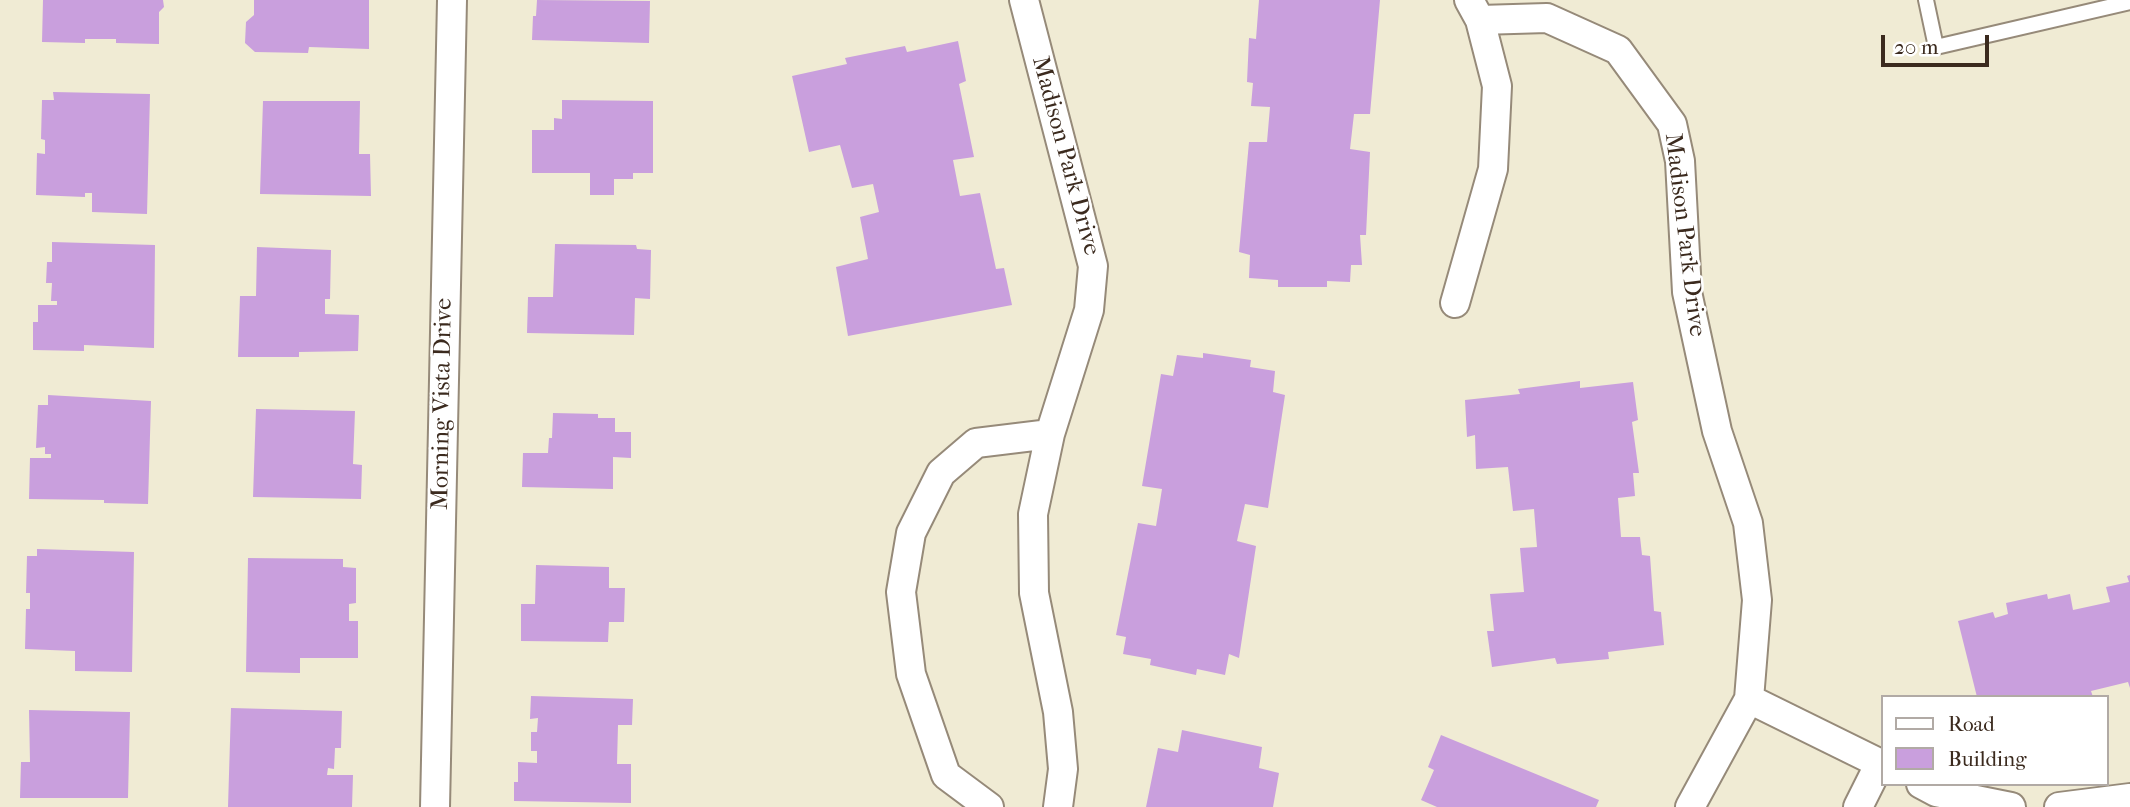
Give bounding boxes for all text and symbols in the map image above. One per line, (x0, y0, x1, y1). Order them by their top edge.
scale bar (1885, 21, 1994, 65)
text: 20 m (1894, 35, 1938, 59)
street label: Madison Park Drive (1025, 53, 1105, 259)
street label: Madison Park Drive (1657, 132, 1711, 338)
street label: Morning Vista Drive (427, 298, 459, 510)
legend (1882, 695, 2109, 786)
text: Road (1948, 712, 1995, 736)
text: Building (1948, 747, 2026, 771)

